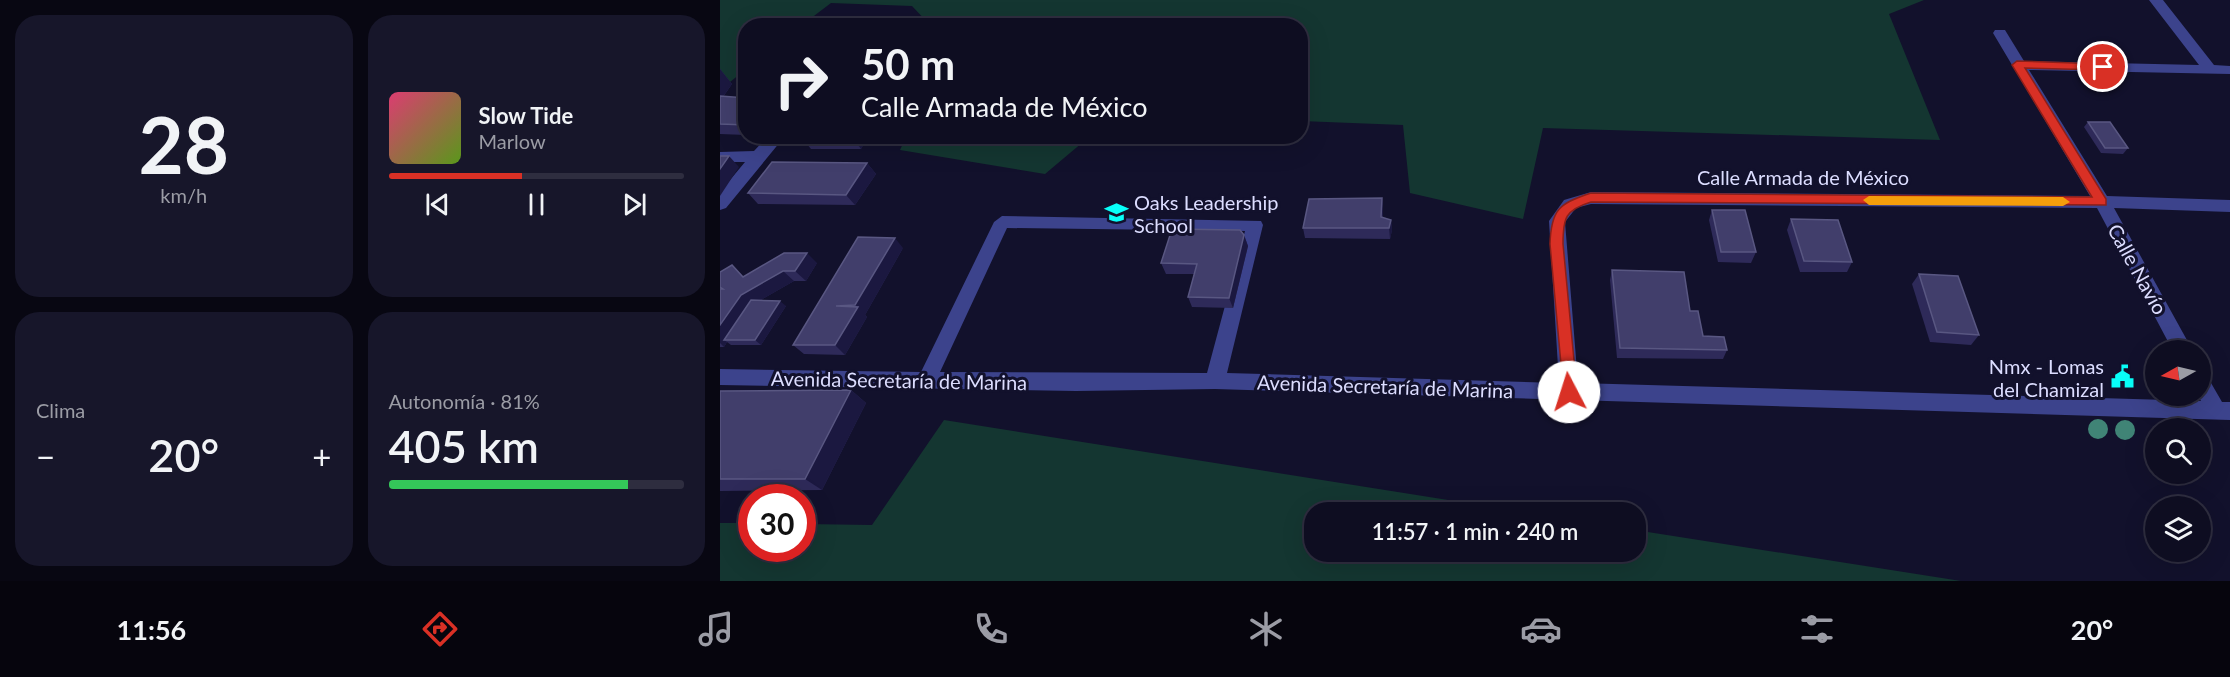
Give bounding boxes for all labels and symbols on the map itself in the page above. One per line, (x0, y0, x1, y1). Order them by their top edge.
pin (2077, 41, 2128, 92)
street label: Calle Armada de México (1697, 165, 1909, 189)
place label: Oaks Leadership School (1134, 190, 1278, 237)
school or university icon: Oaks Leadership School (1103, 200, 1129, 226)
street label: Calle Navío (2103, 220, 2173, 318)
north arrow (2145, 340, 2211, 406)
place label: Nmx - Lomas del Chamizal (1989, 354, 2104, 401)
position arrow (1537, 360, 1601, 424)
public building icon: Nmx - Lomas del Chamizal (2109, 364, 2135, 390)
street label: Avenida Secretaría de Marina (771, 366, 1027, 394)
street label: Avenida Secretaría de Marina (1256, 370, 1514, 402)
speed limit sign: 30 (738, 484, 816, 562)

